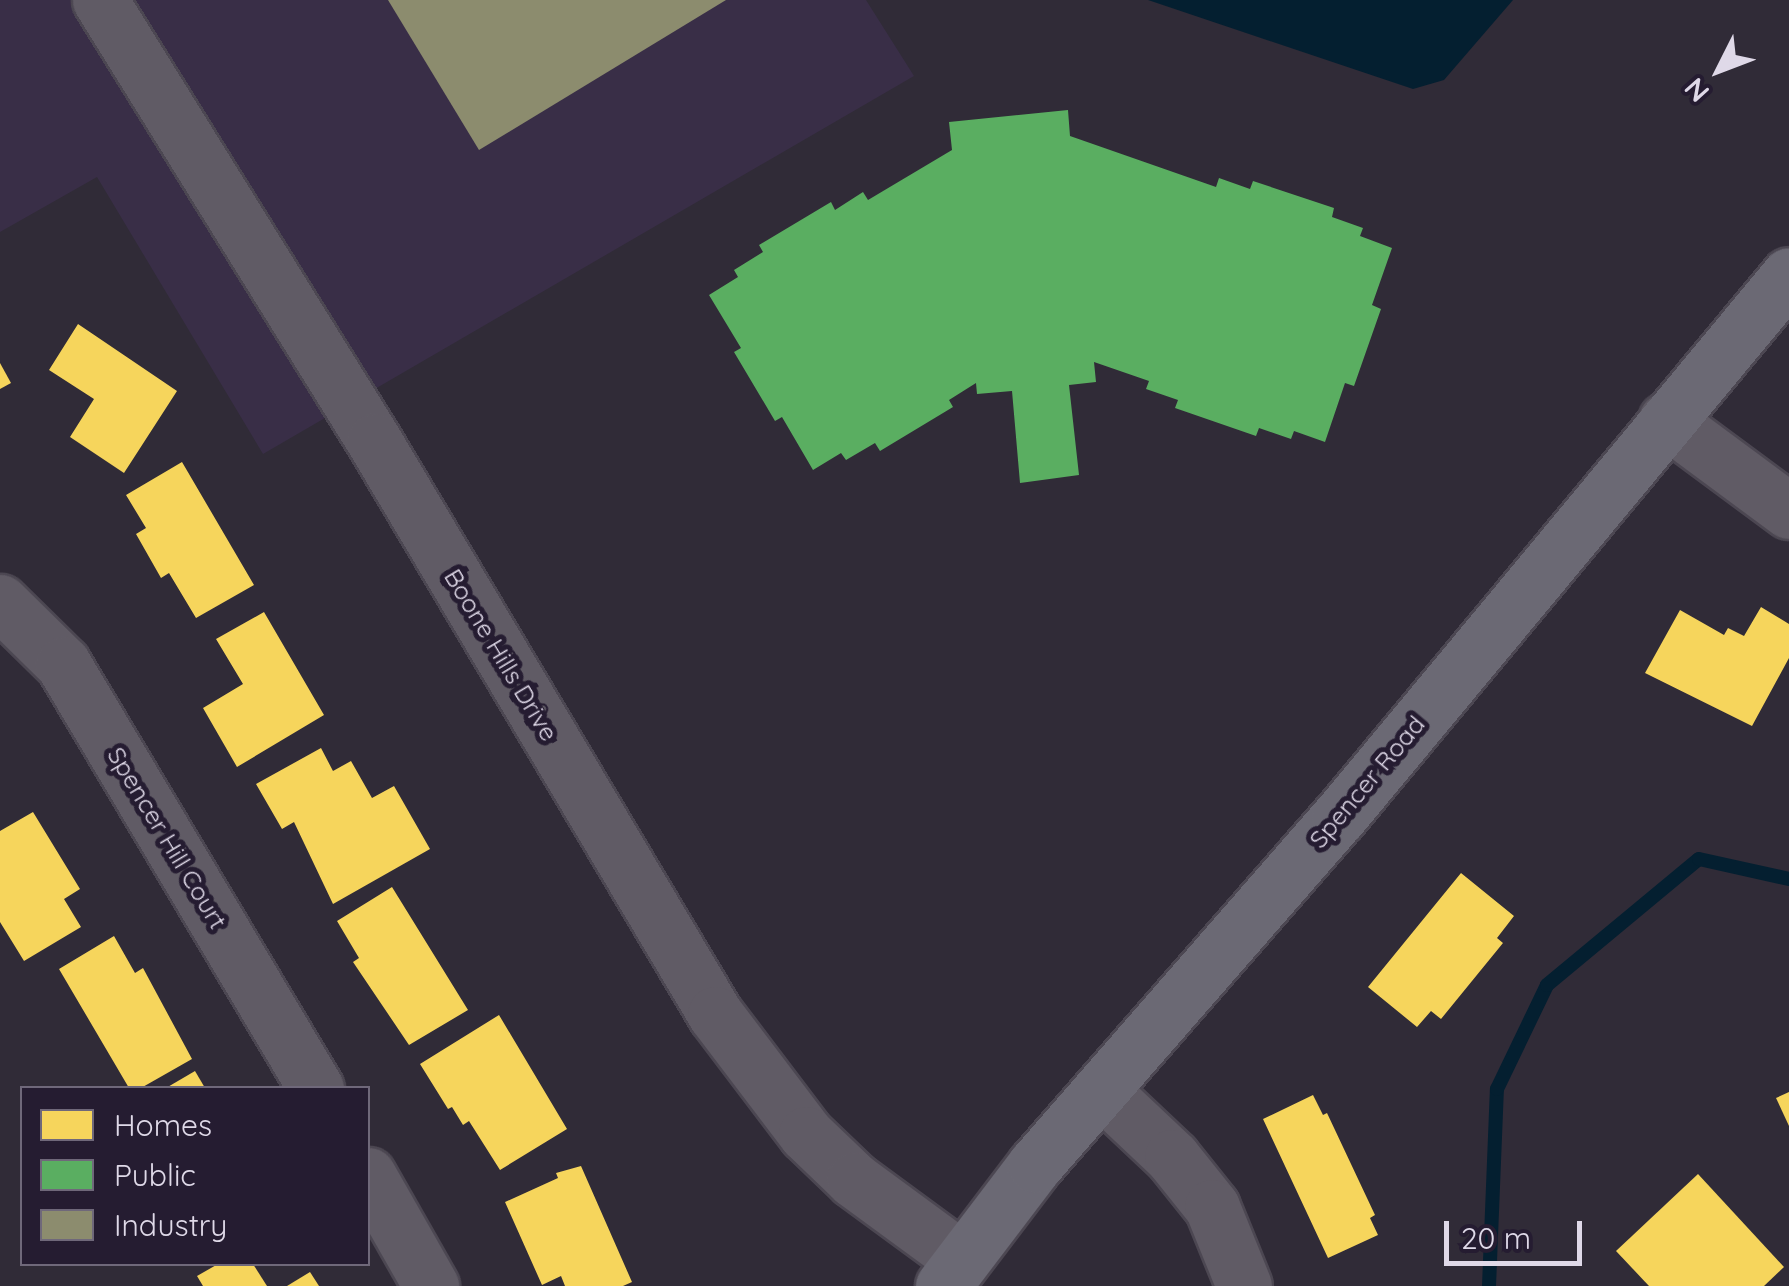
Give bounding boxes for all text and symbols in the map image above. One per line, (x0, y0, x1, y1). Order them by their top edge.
north arrow (1669, 20, 1769, 120)
text: N (1676, 71, 1716, 110)
street label: Boone Hills Drive (438, 564, 564, 746)
street label: Spencer Road (1303, 710, 1431, 854)
street label: Spencer Hill Court (101, 742, 233, 934)
legend (20, 1086, 370, 1266)
text: Homes (114, 1106, 212, 1144)
text: Public (114, 1156, 196, 1194)
scale bar (1449, 1201, 1586, 1263)
text: Industry (114, 1206, 227, 1244)
text: 20 m (1461, 1219, 1531, 1257)

